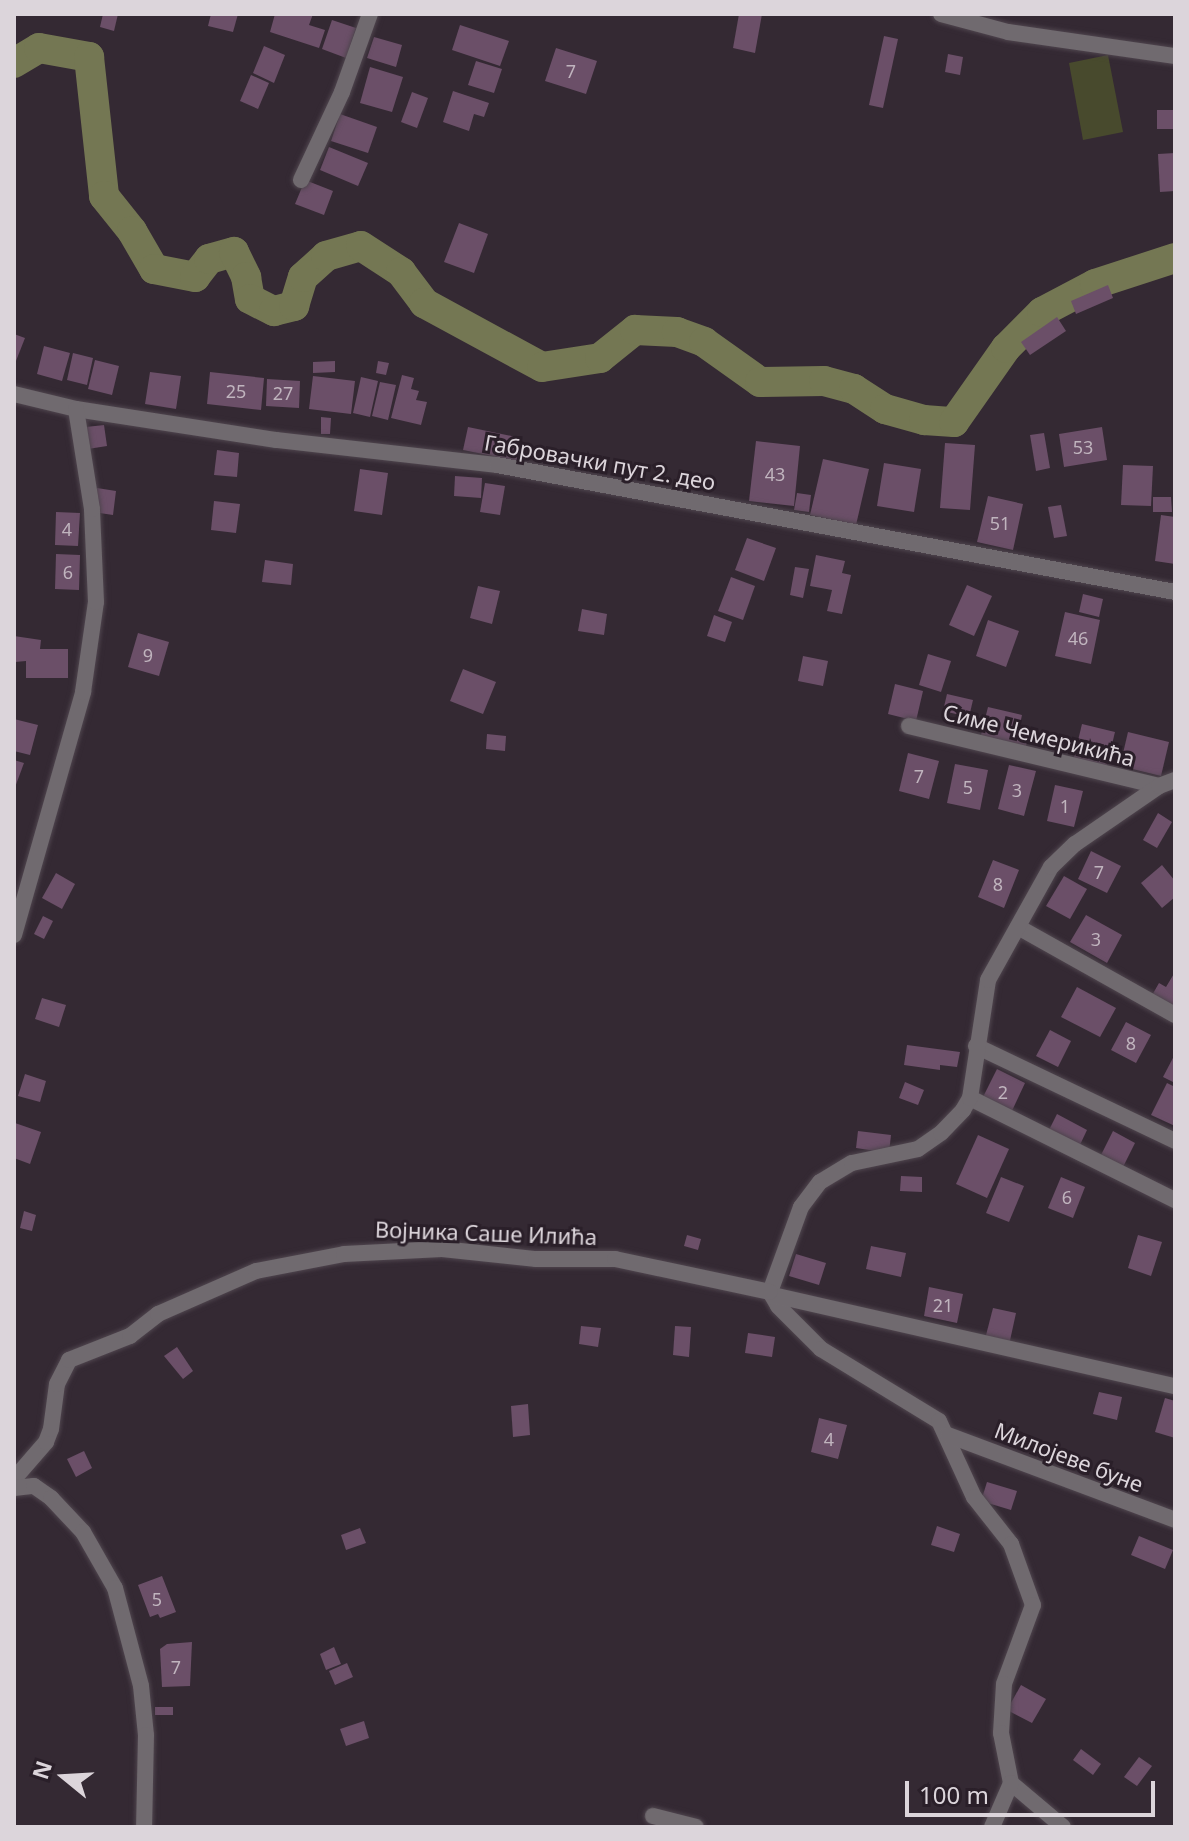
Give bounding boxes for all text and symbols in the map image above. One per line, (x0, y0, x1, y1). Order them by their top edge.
house number: 7 (566, 60, 576, 82)
house number: 25 (226, 380, 246, 402)
house number: 27 (273, 382, 293, 404)
street label: Габровачки пут 2. део (482, 429, 718, 495)
house number: 53 (1073, 436, 1093, 458)
house number: 43 (765, 463, 785, 485)
house number: 51 (990, 512, 1010, 534)
house number: 4 (62, 518, 72, 540)
house number: 6 (63, 561, 73, 583)
house number: 46 (1068, 627, 1088, 649)
house number: 9 (143, 644, 153, 666)
street label: Симе Чемерикића (940, 698, 1138, 772)
house number: 7 (914, 765, 924, 787)
house number: 5 (963, 776, 973, 798)
house number: 3 (1012, 779, 1022, 801)
house number: 1 (1060, 795, 1070, 817)
house number: 7 (1094, 861, 1104, 883)
house number: 8 (993, 873, 1003, 895)
house number: 3 (1091, 928, 1101, 950)
house number: 8 (1126, 1032, 1136, 1054)
house number: 2 (998, 1081, 1008, 1103)
house number: 6 (1062, 1186, 1072, 1208)
street label: Војника Саше Илића (374, 1216, 598, 1250)
house number: 21 (933, 1294, 953, 1316)
street label: Милојеве буне (991, 1417, 1147, 1497)
house number: 4 (824, 1428, 834, 1450)
house number: 5 (152, 1588, 162, 1610)
house number: 7 (171, 1656, 181, 1678)
north arrow (24, 1737, 104, 1817)
text: N (24, 1756, 58, 1783)
scale bar (909, 1765, 1159, 1815)
text: 100 m (919, 1778, 989, 1811)

